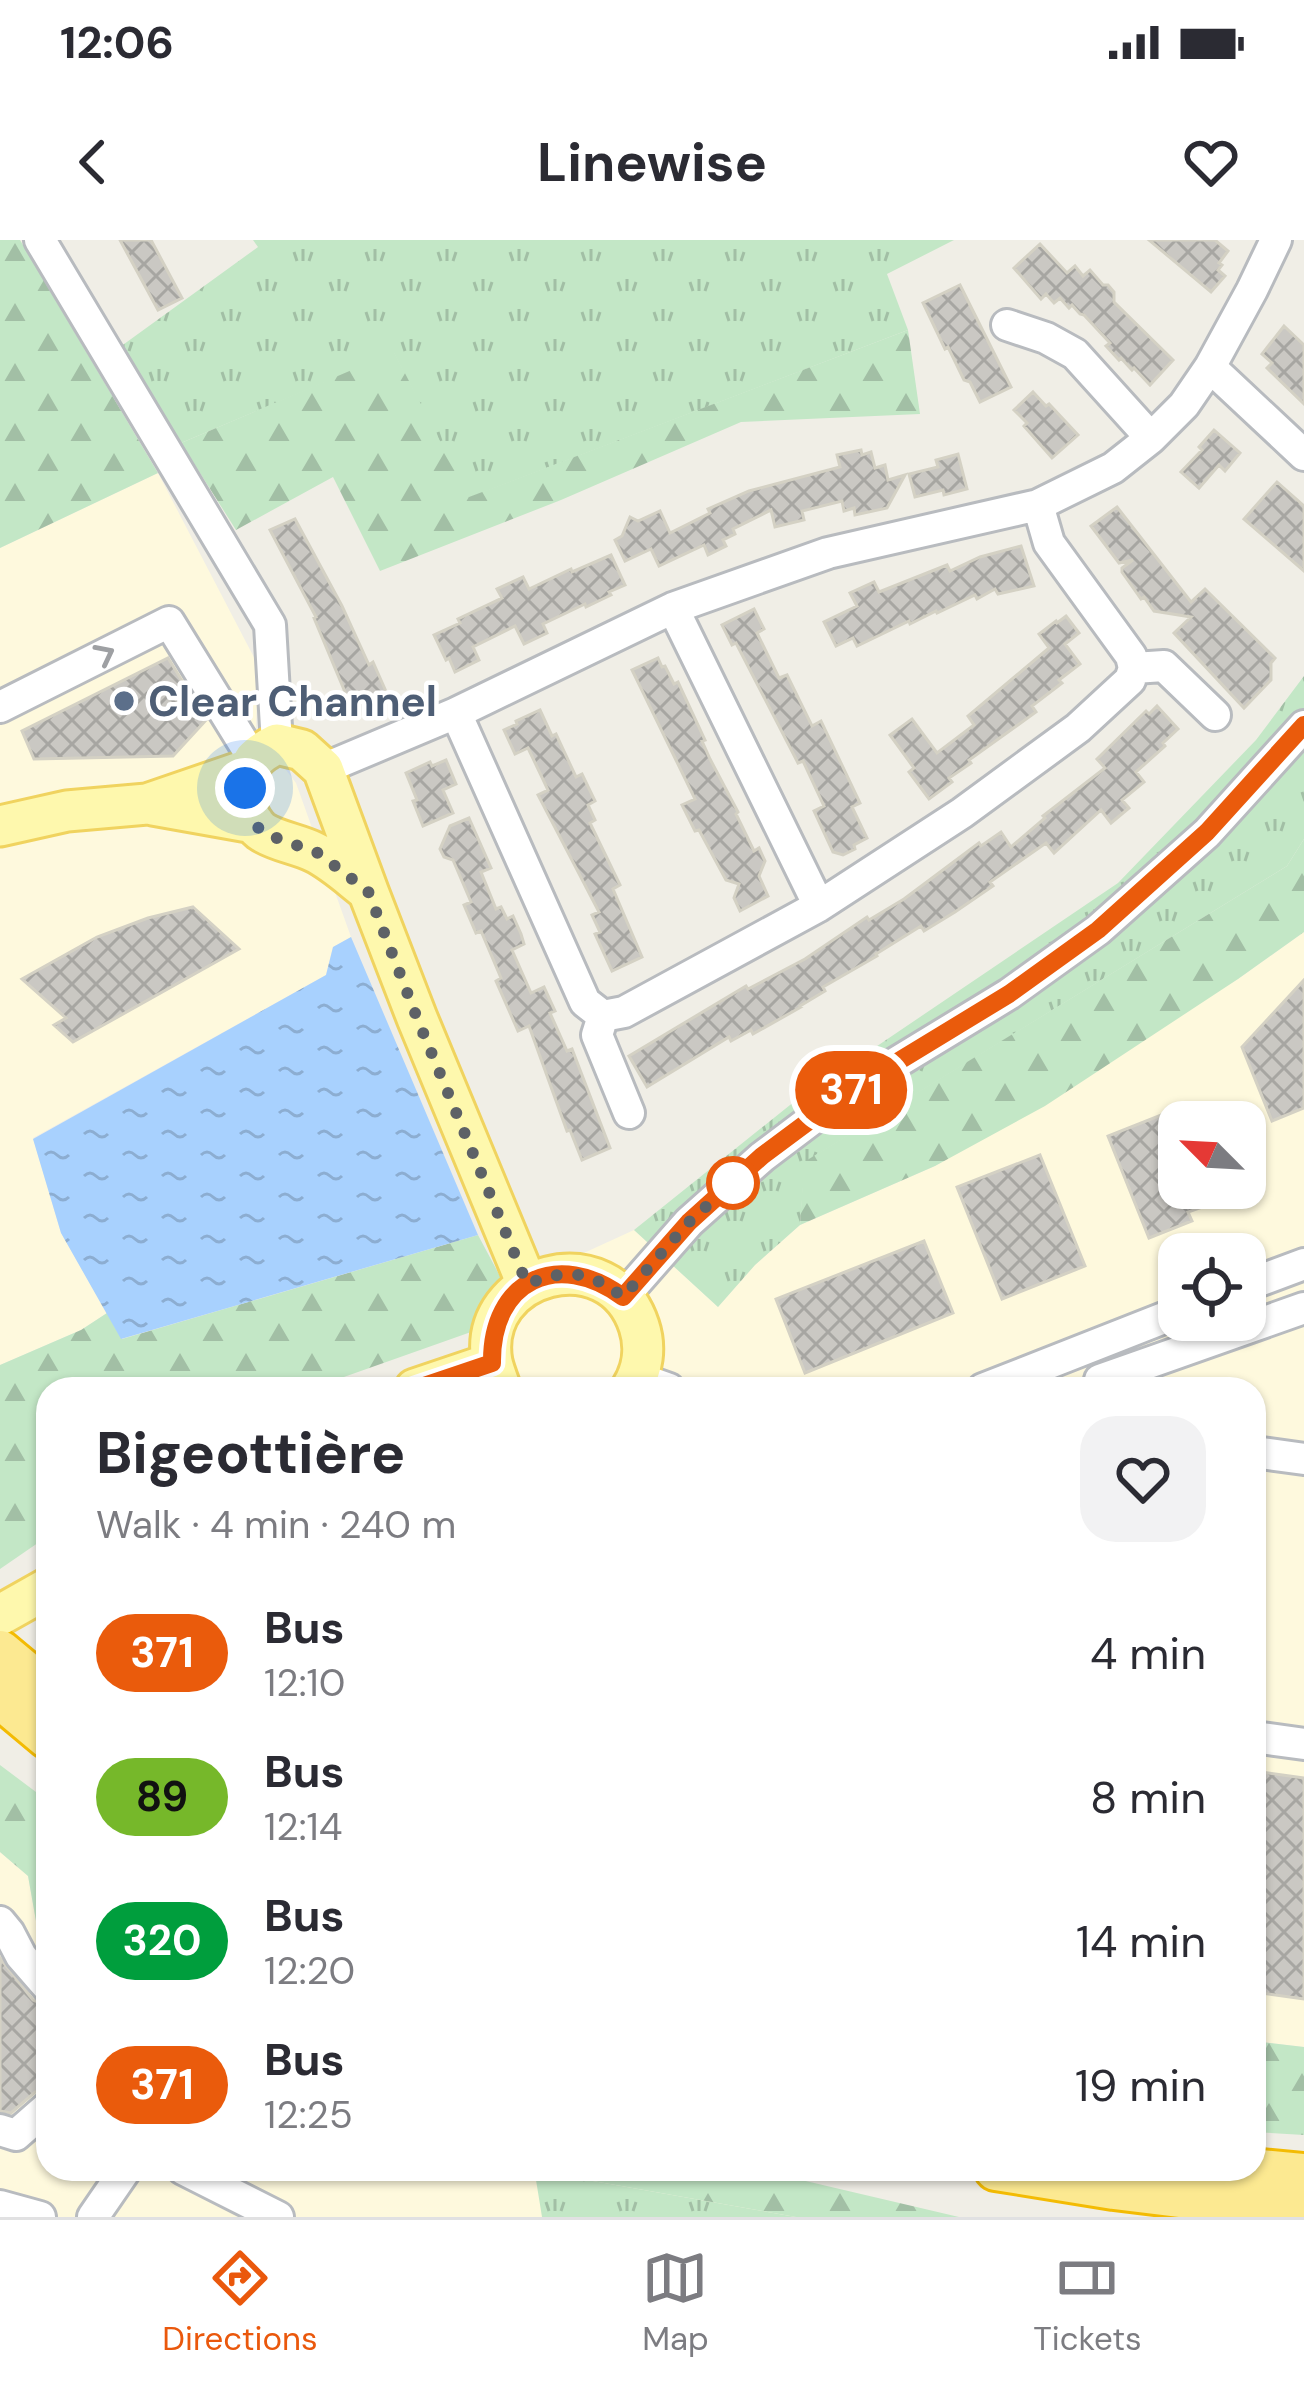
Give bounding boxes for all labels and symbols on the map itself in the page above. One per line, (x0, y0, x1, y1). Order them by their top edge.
one-way arrow (92, 646, 114, 669)
place label: Clear Channel (148, 674, 437, 729)
marker: Clear Channel (111, 688, 137, 714)
your location (215, 758, 275, 818)
line badge: 371 (782, 1051, 920, 1129)
north arrow (1158, 1101, 1266, 1209)
unlabelled marker (708, 1158, 758, 1208)

